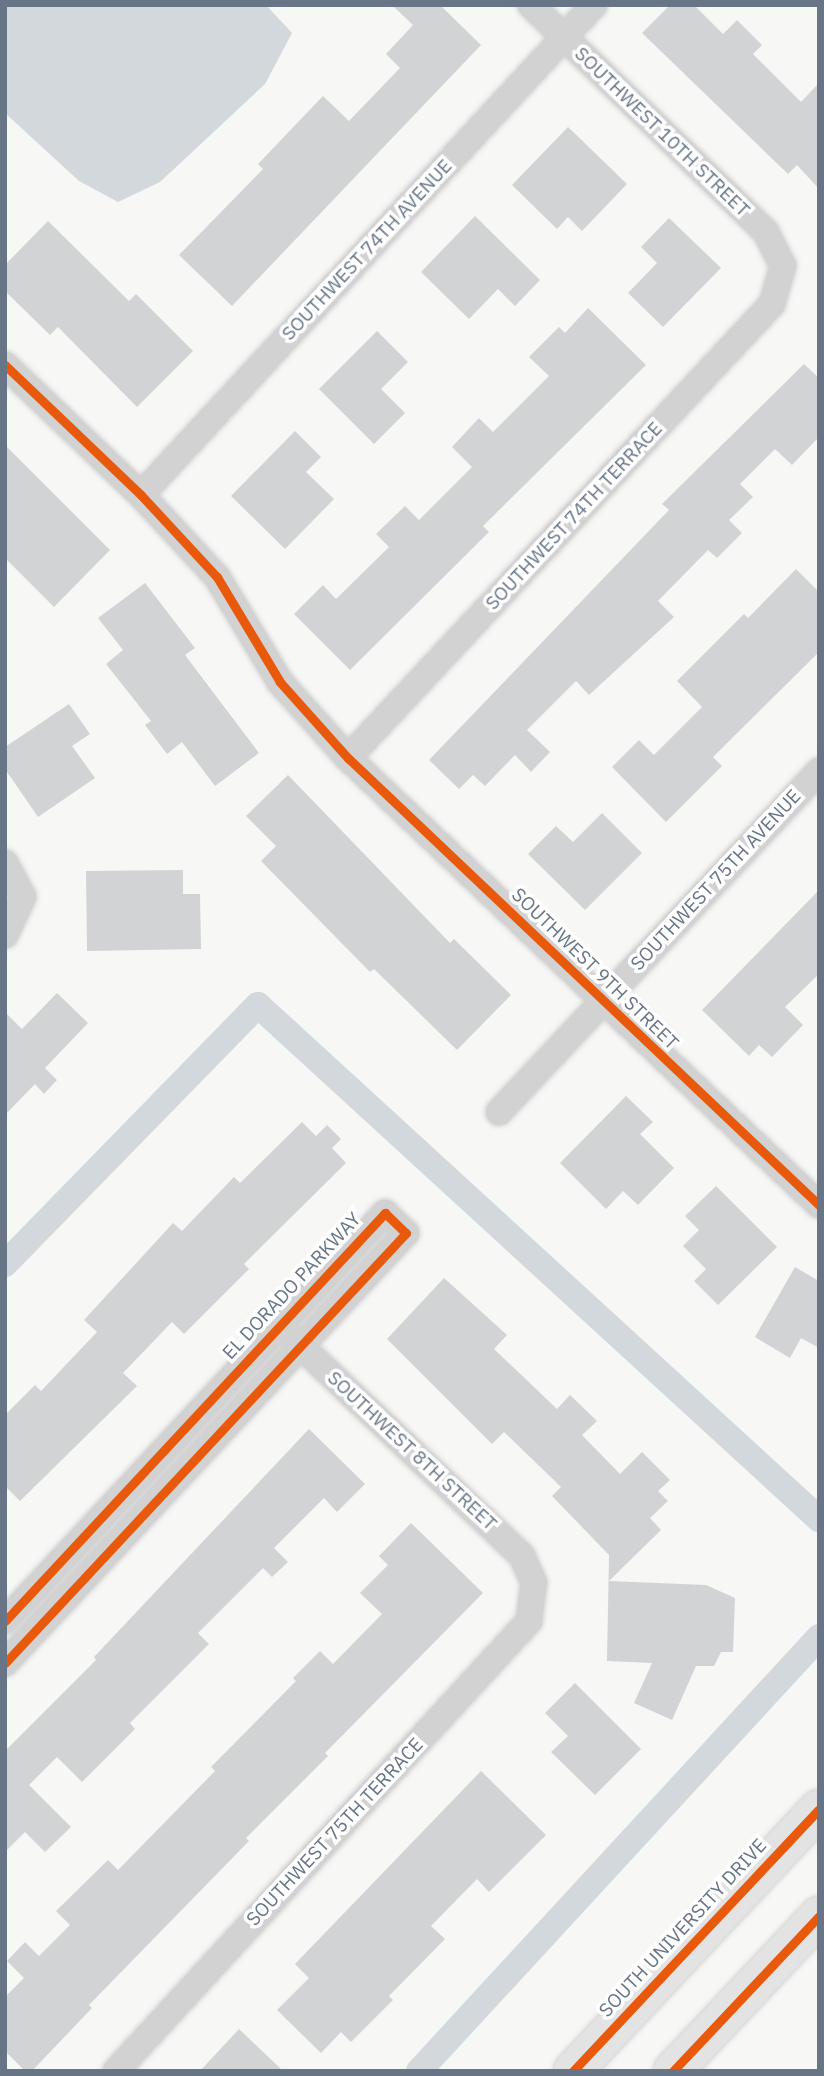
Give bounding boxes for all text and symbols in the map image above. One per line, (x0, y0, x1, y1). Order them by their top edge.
street label: SOUTHWEST 10TH STREET (570, 42, 754, 222)
street label: SOUTHWEST 74TH AVENUE (277, 155, 457, 345)
street label: SOUTHWEST 74TH TERRACE (481, 417, 667, 615)
street label: SOUTHWEST 75TH AVENUE (626, 785, 806, 975)
street label: SOUTHWEST 9TH STREET (507, 883, 683, 1055)
street label: EL DORADO PARKWAY (218, 1208, 366, 1364)
street label: SOUTHWEST 8TH STREET (323, 1367, 501, 1535)
street label: SOUTHWEST 75TH TERRACE (242, 1733, 428, 1931)
street label: SOUTH UNIVERSITY DRIVE (594, 1834, 772, 2022)

